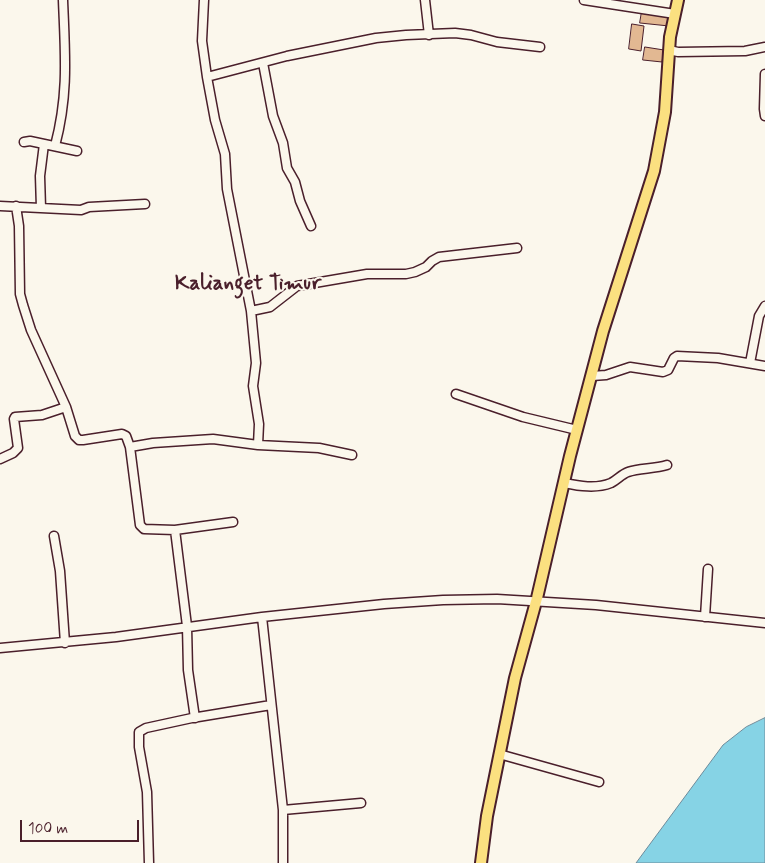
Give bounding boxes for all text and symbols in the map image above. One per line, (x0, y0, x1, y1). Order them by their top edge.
district label: Kalianget Timur (175, 272, 321, 298)
scale bar (22, 810, 141, 842)
text: 100 m (28, 819, 68, 839)

